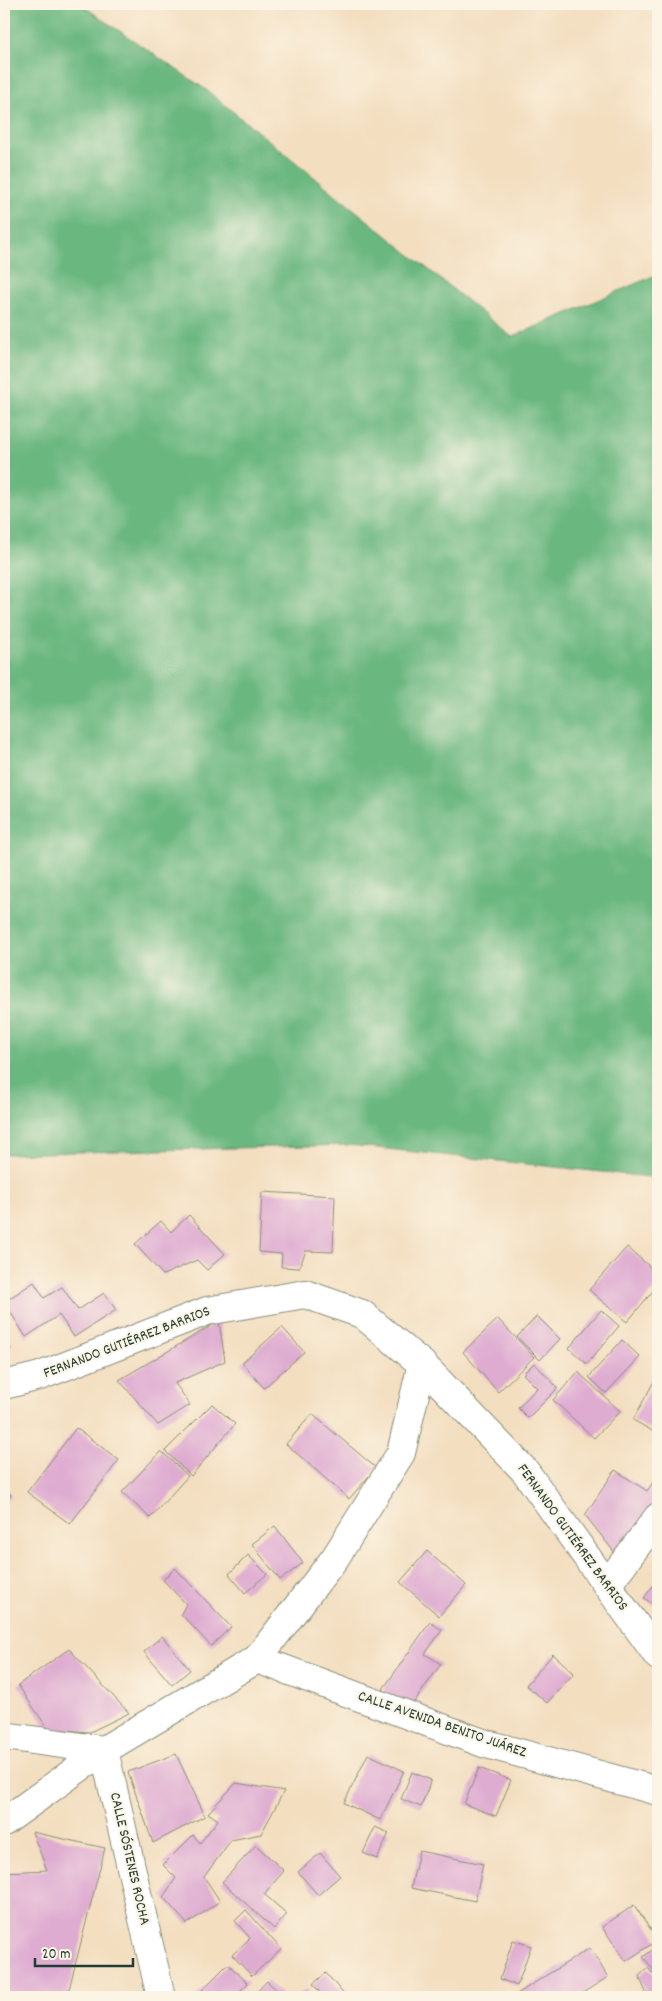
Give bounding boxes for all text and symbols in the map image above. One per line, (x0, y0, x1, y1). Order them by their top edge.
street label: FERNANDO GUTIÉRREZ BARRIOS (40, 1301, 214, 1385)
street label: FERNANDO GUTIÉRREZ BARRIOS (511, 1460, 633, 1616)
street label: CALLE AVENIDA BENITO JUÁREZ (355, 1686, 530, 1764)
street label: CALLE SÓSTENES ROCHA (103, 1790, 155, 1928)
scale bar (35, 1936, 132, 1968)
text: 20 m (42, 1944, 70, 1966)

